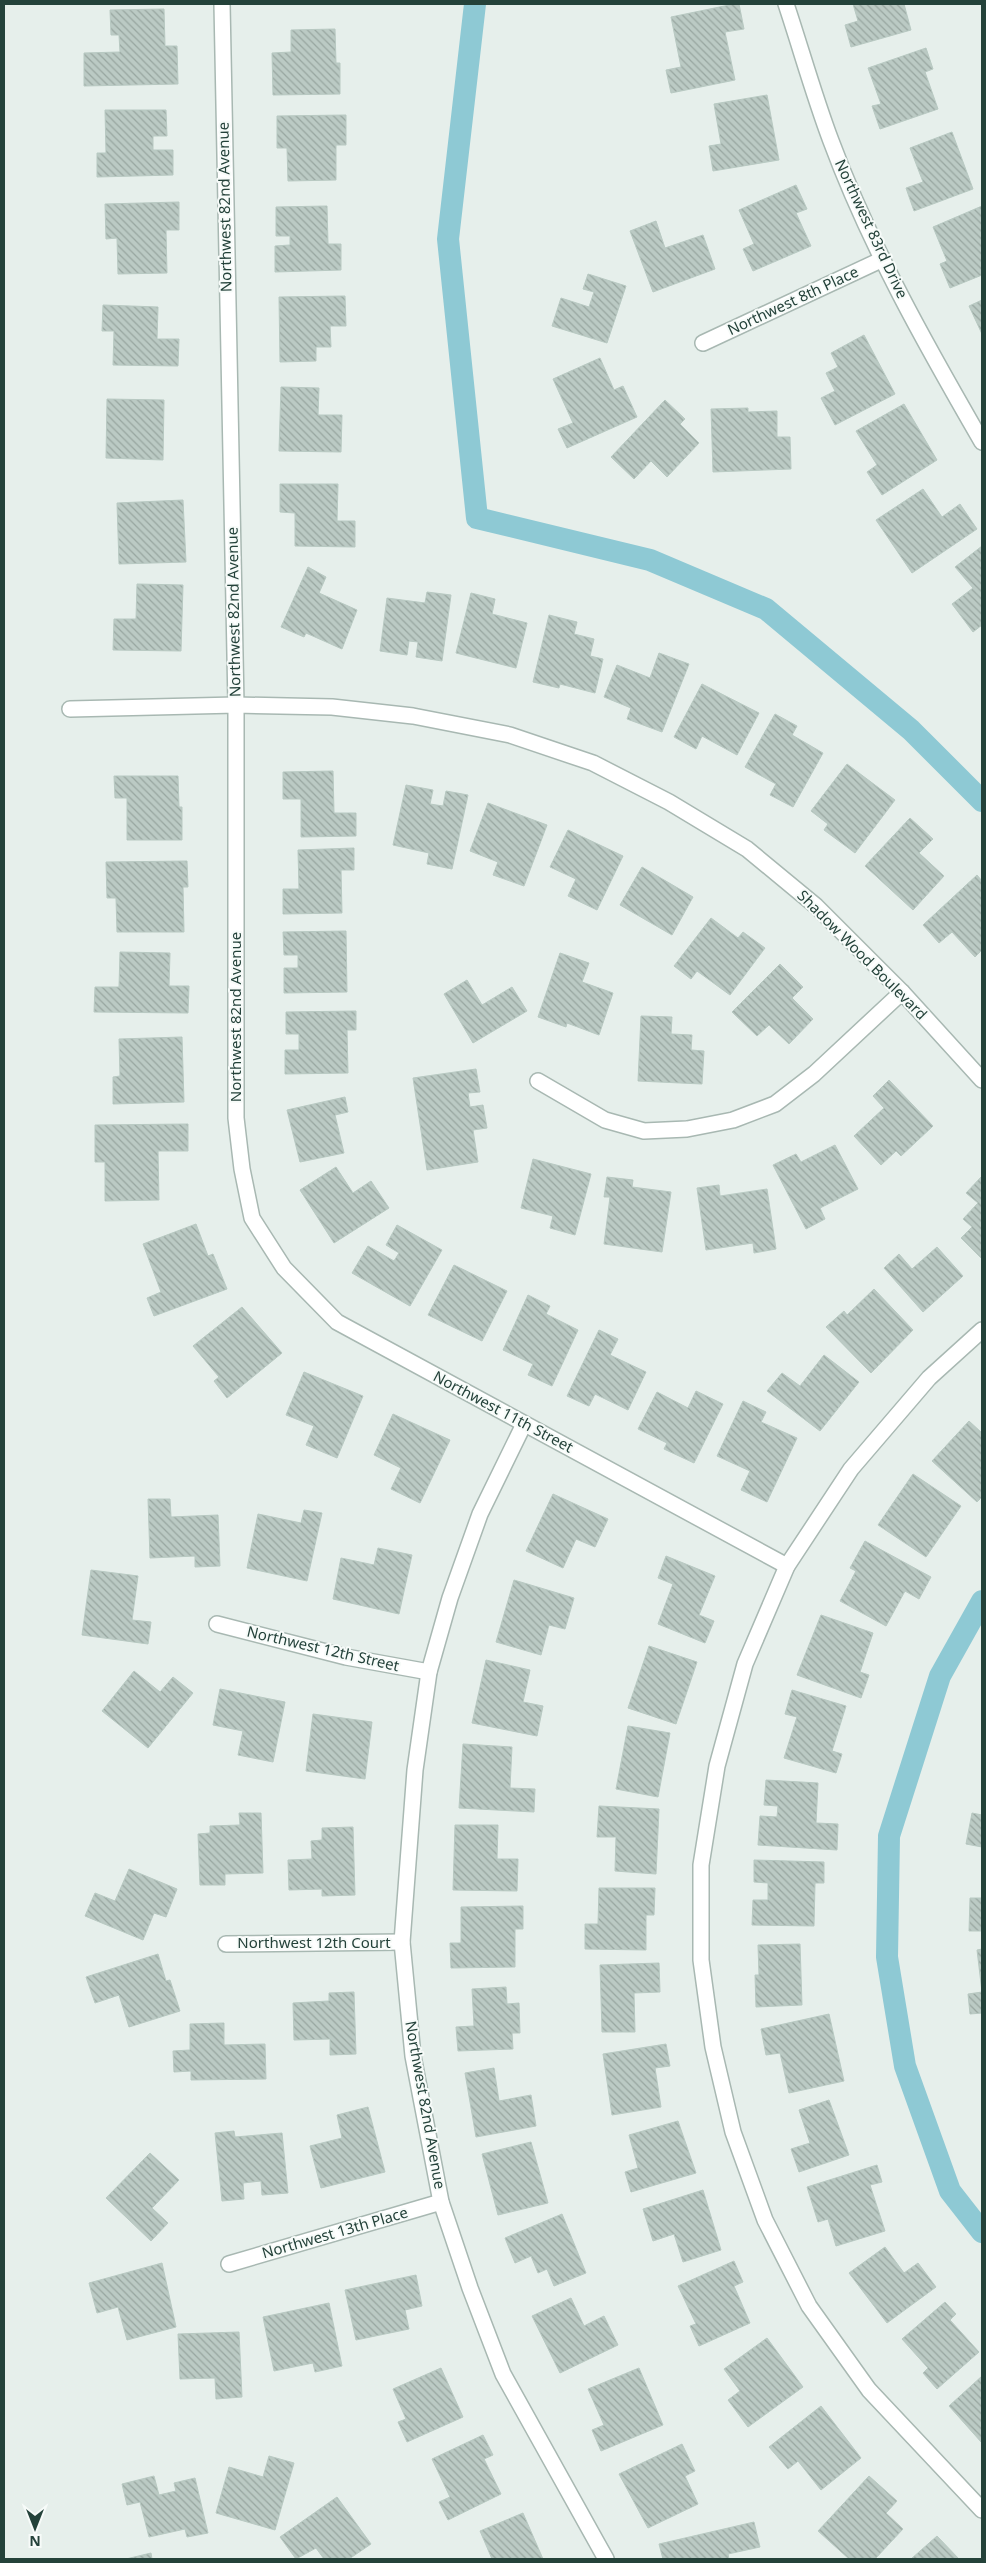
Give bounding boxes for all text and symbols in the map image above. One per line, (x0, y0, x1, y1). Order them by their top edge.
street label: Northwest 82nd Avenue (213, 122, 235, 292)
street label: Northwest 83rd Drive (831, 156, 913, 301)
street label: Northwest 8th Place (724, 261, 861, 339)
street label: Northwest 82nd Avenue (222, 527, 244, 697)
street label: Shadow Wood Boulevard (793, 885, 932, 1024)
street label: Northwest 82nd Avenue (225, 932, 245, 1102)
street label: Northwest 11th Street (430, 1366, 577, 1457)
street label: Northwest 12th Street (245, 1621, 402, 1675)
street label: Northwest 12th Court (237, 1932, 391, 1952)
street label: Northwest 82nd Avenue (401, 2019, 451, 2190)
street label: Northwest 13th Place (259, 2202, 410, 2262)
north arrow (10, 2503, 60, 2553)
text: N (29, 2532, 41, 2551)

